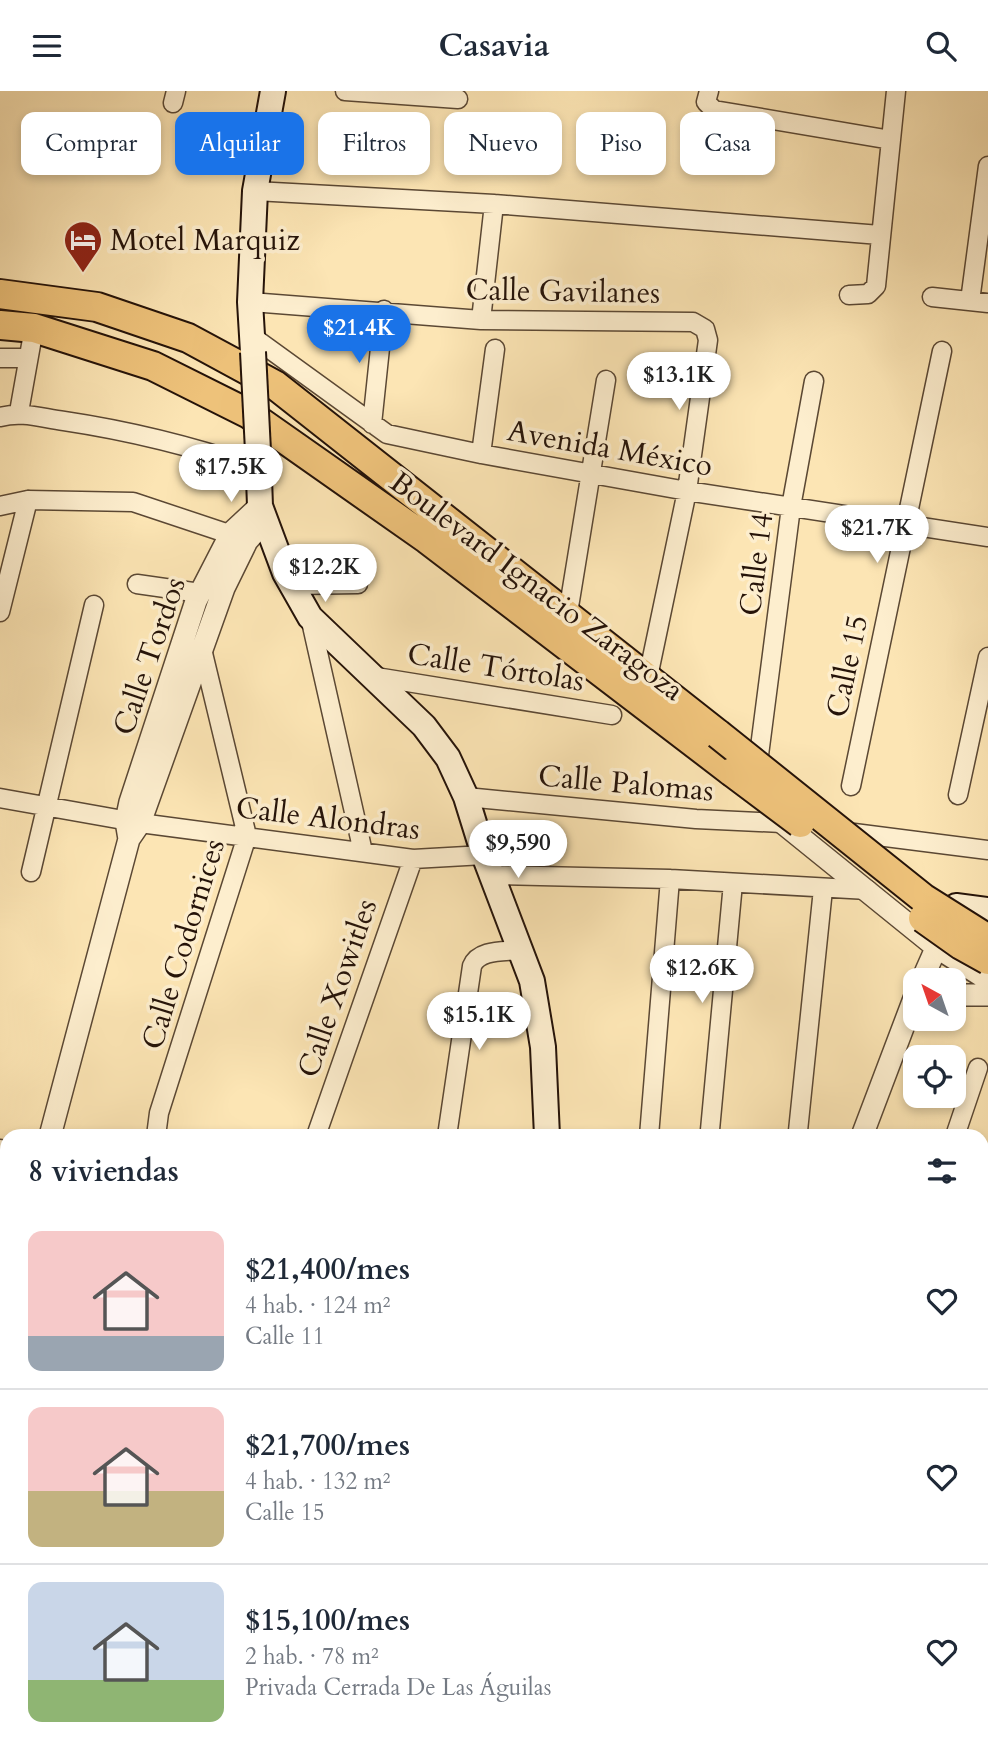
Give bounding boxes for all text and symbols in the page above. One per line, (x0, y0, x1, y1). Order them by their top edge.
text: Casavia (438, 24, 550, 68)
icon: menu (28, 27, 66, 65)
icon: search (922, 27, 960, 65)
chip: Comprar (21, 112, 161, 175)
chip: Alquilar (175, 112, 304, 175)
chip: Filtros (318, 112, 430, 175)
chip: Nuevo (444, 112, 562, 175)
chip: Piso (576, 112, 666, 175)
chip: Casa (680, 112, 775, 175)
hotel icon: Motel Marquiz (62, 219, 104, 274)
place label: Motel Marquiz (110, 220, 300, 261)
street label: Calle Gavilanes (465, 269, 661, 314)
pin: $21.4K (302, 306, 416, 365)
text: $21.4K (323, 312, 395, 343)
pin: $13.1K (622, 353, 736, 412)
text: $13.1K (643, 359, 715, 390)
street label: Avenida México (504, 410, 716, 487)
pin: $17.5K (174, 445, 288, 504)
text: $17.5K (195, 451, 267, 482)
street label: Boulevard Ignacio Zaragoza (381, 462, 692, 711)
pin: $21.7K (820, 505, 934, 565)
street label: Calle 14 (730, 510, 783, 618)
text: $21.7K (841, 512, 913, 543)
pin: $12.2K (268, 545, 382, 604)
text: $12.2K (289, 551, 361, 582)
street label: Calle Tordos (103, 572, 196, 740)
street label: Calle 15 (817, 611, 878, 721)
street label: Calle Tórtolas (405, 633, 587, 702)
street label: Calle Palomas (537, 755, 715, 812)
street label: Calle Alondras (234, 787, 422, 850)
pin: $9,590 (461, 821, 575, 880)
text: $9,590 (485, 827, 551, 858)
street label: Calle Codornices (132, 834, 235, 1054)
street label: Calle Xowitles (288, 894, 387, 1083)
pin: $12.6K (645, 946, 759, 1005)
text: $12.6K (666, 952, 738, 983)
north arrow (903, 968, 966, 1031)
map controls (903, 968, 966, 1108)
pin: $15.1K (422, 993, 536, 1052)
text: $15.1K (443, 999, 515, 1030)
button: locate (903, 1045, 966, 1108)
text: 8 viviendas (28, 1151, 179, 1192)
icon: filters (923, 1152, 961, 1190)
text: $21,400/mes (245, 1249, 410, 1290)
icon: home (84, 1259, 168, 1343)
icon: heart (923, 1282, 961, 1320)
text: 4 hab. · 124 m² (245, 1290, 391, 1321)
text: Calle 11 (245, 1321, 324, 1352)
text: $21,700/mes (245, 1425, 410, 1466)
icon: home (84, 1435, 168, 1519)
icon: heart (923, 1458, 961, 1496)
text: 4 hab. · 132 m² (245, 1466, 391, 1497)
text: Calle 15 (245, 1497, 324, 1528)
text: $15,100/mes (245, 1600, 410, 1641)
icon: home (84, 1610, 168, 1694)
icon: heart (923, 1633, 961, 1671)
text: 2 hab. · 78 m² (245, 1641, 379, 1672)
text: Privada Cerrada De Las Águilas (245, 1672, 551, 1703)

